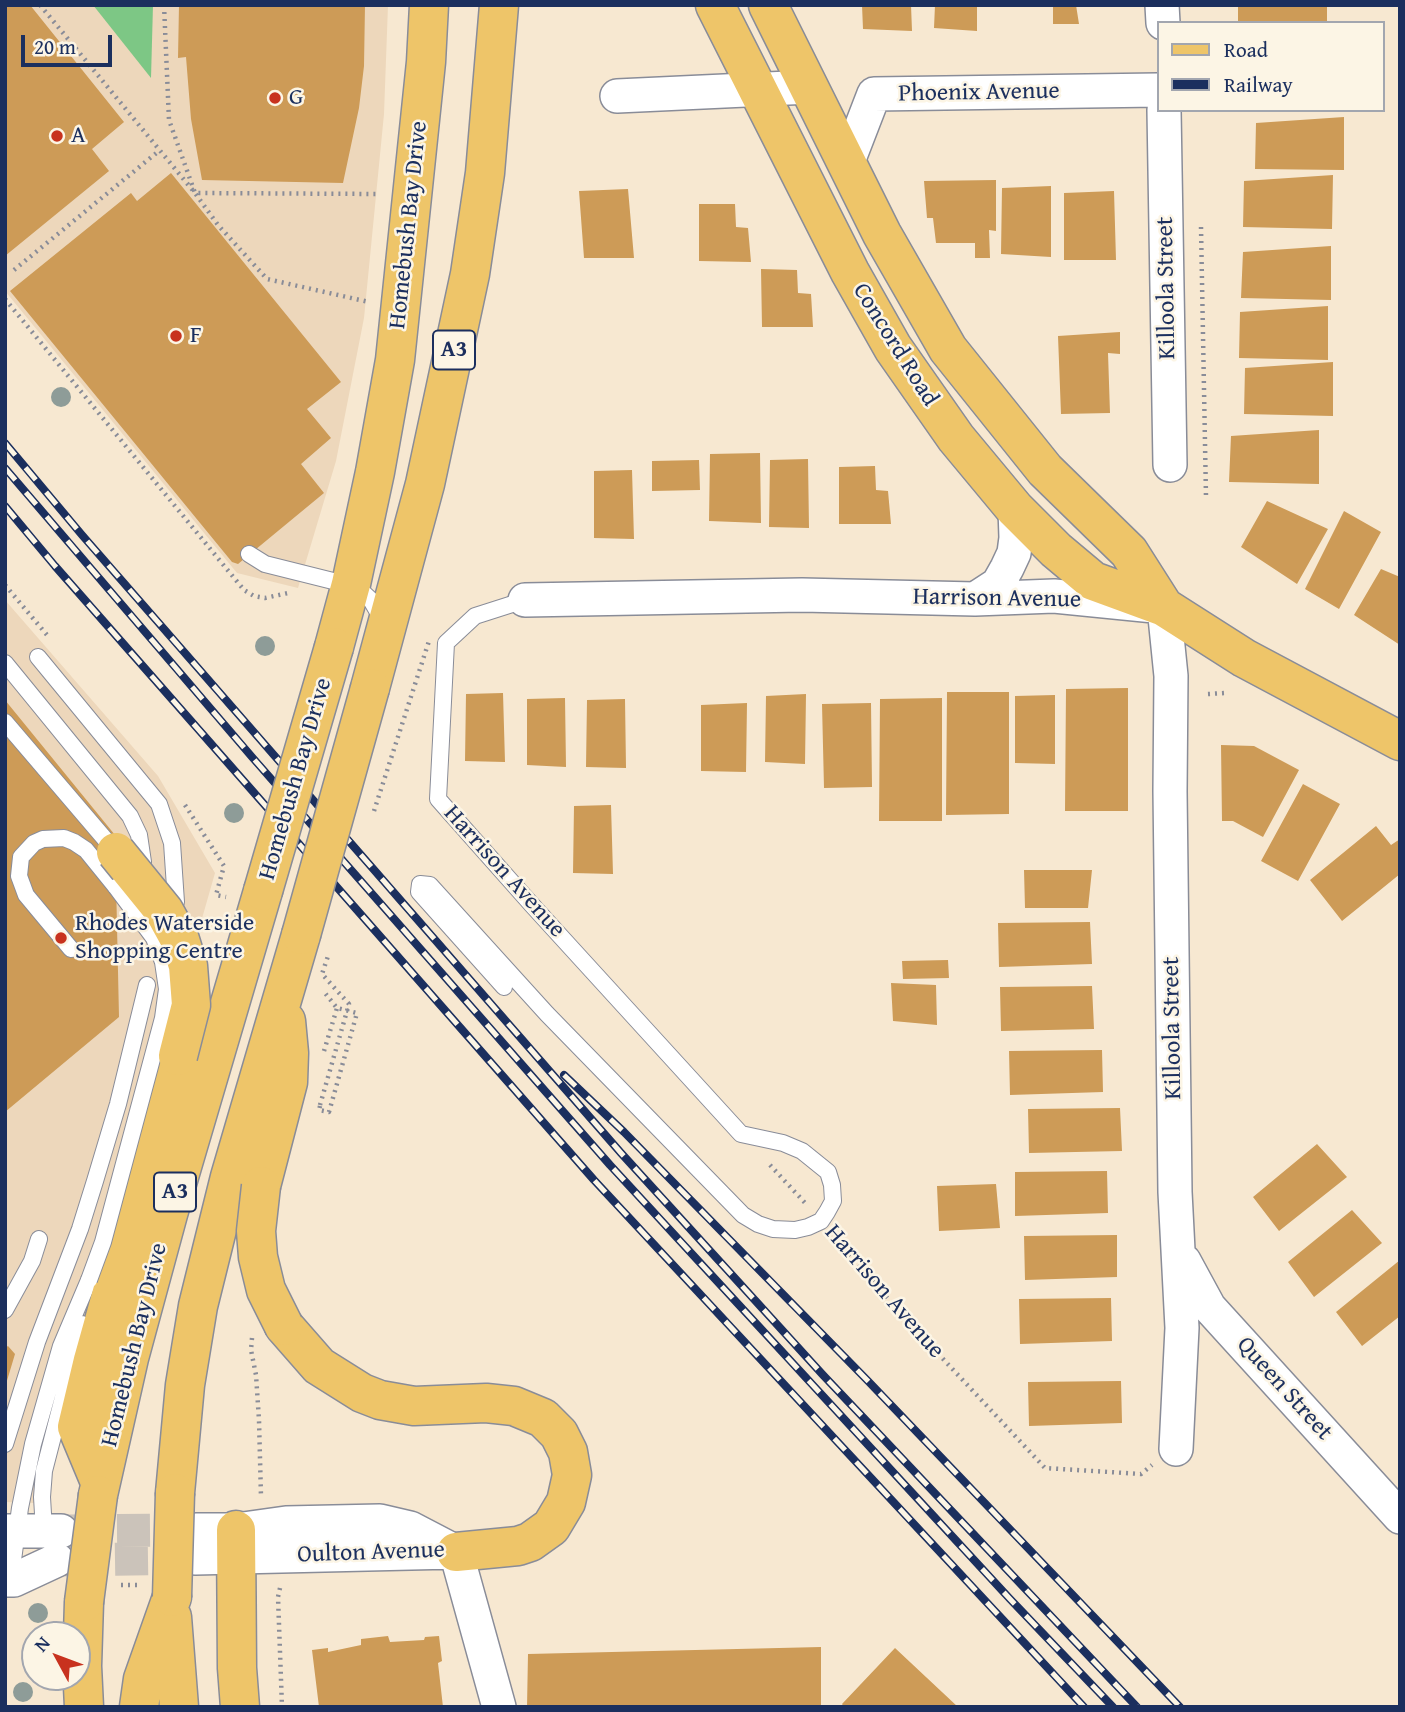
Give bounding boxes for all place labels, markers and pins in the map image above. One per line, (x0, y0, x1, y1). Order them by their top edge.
place label: G (289, 84, 303, 112)
marker: G (267, 90, 283, 106)
place label: A (71, 122, 86, 150)
marker: A (49, 128, 65, 144)
place label: F (190, 322, 202, 350)
marker: F (168, 328, 184, 344)
place label: Rhodes Waterside Shopping Centre (75, 910, 254, 966)
marker: Rhodes Waterside Shopping Centre (53, 930, 69, 946)

